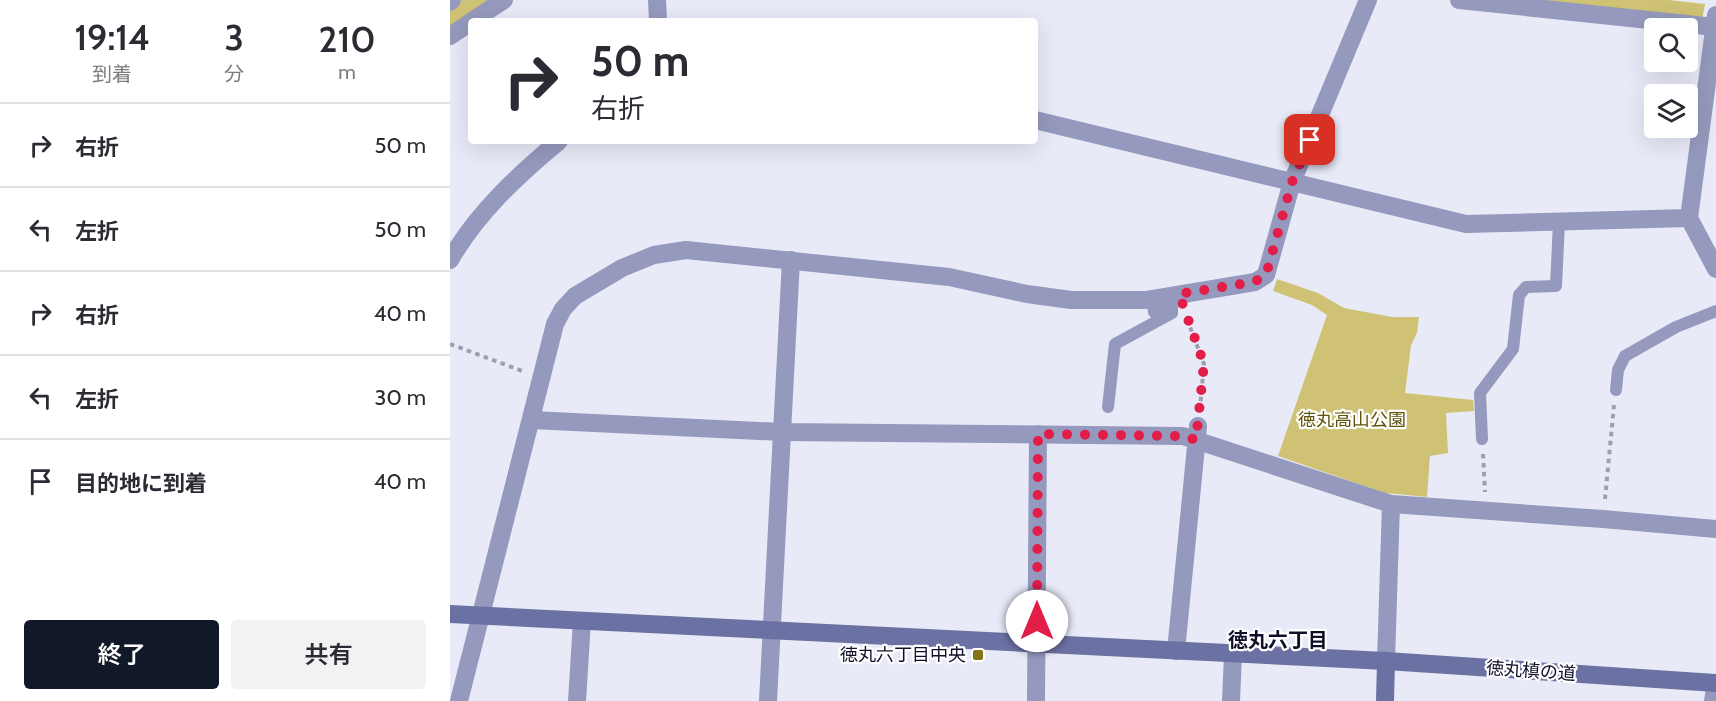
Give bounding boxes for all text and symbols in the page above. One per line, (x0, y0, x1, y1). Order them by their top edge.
text: 19:14 (74, 15, 150, 59)
text: 3 (224, 15, 244, 59)
text: 210 (319, 17, 376, 61)
map controls (1644, 18, 1698, 138)
button: search (1644, 18, 1698, 72)
text: 50 m (591, 35, 689, 87)
icon: right (492, 42, 570, 120)
text: m (338, 60, 356, 84)
text: 到着 (92, 62, 132, 86)
text: 分 (224, 62, 244, 86)
button: layers (1644, 84, 1698, 138)
text: 右折 (591, 92, 645, 125)
pin (1284, 114, 1335, 165)
icon: arrive (1293, 123, 1326, 156)
icon: right (24, 129, 57, 162)
text: 50 m (374, 132, 426, 159)
text: 右折 (75, 134, 119, 161)
icon: left (24, 213, 57, 246)
text: 50 m (374, 216, 426, 243)
text: 左折 (75, 218, 119, 245)
icon: right (24, 297, 57, 330)
text: 40 m (374, 300, 426, 327)
text: 右折 (75, 302, 119, 329)
icon: left (24, 381, 57, 414)
text: 30 m (374, 384, 426, 411)
text: 左折 (75, 386, 119, 413)
park label: 徳丸高山公園 (1298, 409, 1406, 431)
icon: arrive (24, 465, 57, 498)
text: 40 m (374, 468, 426, 495)
text: 目的地に到着 (75, 470, 207, 497)
position arrow (1005, 589, 1069, 653)
button: 終了 (24, 620, 219, 689)
button: 共有 (231, 620, 426, 689)
district label: 徳丸六丁目 (1228, 628, 1328, 652)
place label: 徳丸六丁目中央 (840, 644, 966, 666)
marker: 徳丸六丁目中央 (971, 648, 985, 662)
street label: 徳丸槙の道 (1485, 657, 1577, 685)

